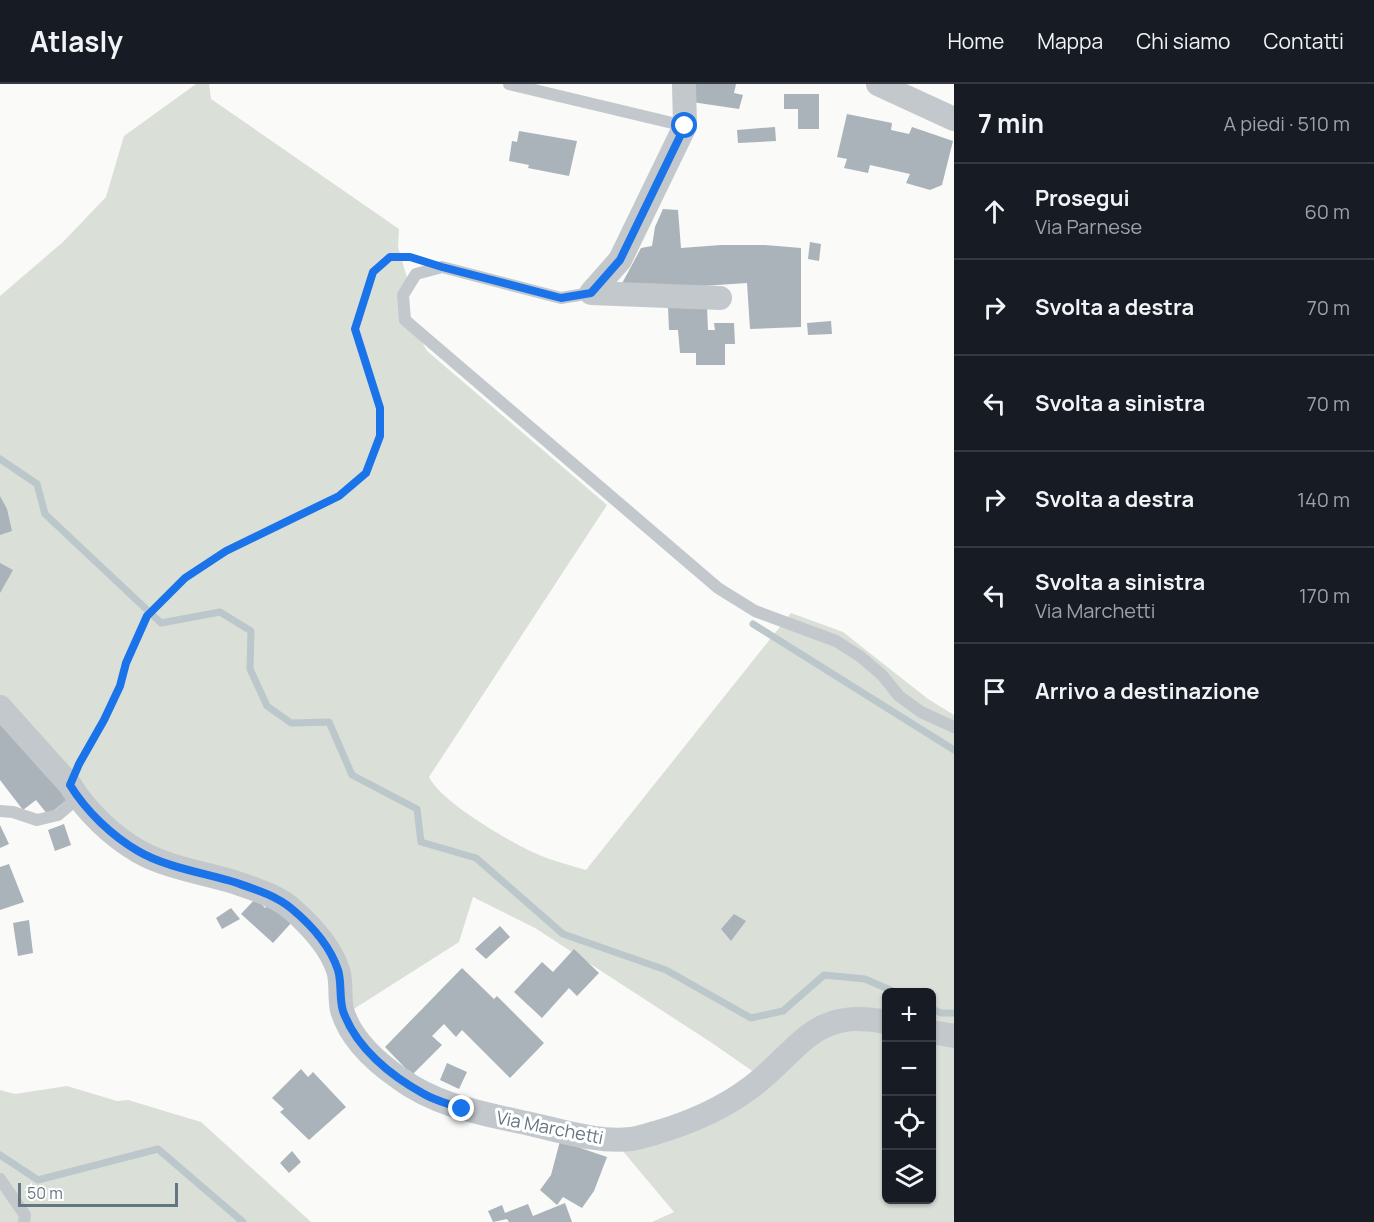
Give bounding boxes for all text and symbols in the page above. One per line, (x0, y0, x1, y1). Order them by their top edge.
text: Atlasly (30, 22, 123, 60)
text: Home (947, 27, 1004, 55)
text: Mappa (1037, 27, 1103, 55)
text: Chi siamo (1136, 27, 1231, 55)
text: Contatti (1264, 27, 1344, 55)
text: 7 min (978, 105, 1044, 141)
text: A piedi · 510 m (1224, 110, 1350, 137)
route start (671, 112, 697, 138)
text: Prosegui (1035, 183, 1130, 213)
icon: ahead (978, 195, 1011, 228)
text: 60 m (1304, 198, 1350, 225)
text: Via Parnese (1035, 213, 1142, 240)
icon: right (978, 291, 1011, 324)
text: Svolta a destra (1035, 292, 1194, 322)
text: 70 m (1307, 294, 1350, 321)
icon: left (978, 387, 1011, 420)
text: Svolta a sinistra (1035, 388, 1205, 418)
text: 70 m (1307, 390, 1350, 417)
icon: right (978, 483, 1011, 516)
text: Svolta a destra (1035, 484, 1194, 514)
text: 140 m (1297, 486, 1350, 513)
text: Svolta a sinistra (1035, 567, 1205, 597)
icon: left (978, 579, 1011, 612)
text: 170 m (1299, 582, 1350, 609)
text: Via Marchetti (1035, 597, 1156, 624)
icon: arrive (978, 675, 1011, 708)
text: Arrivo a destinazione (1035, 676, 1259, 706)
map controls (882, 988, 936, 1204)
button: + (882, 988, 936, 1042)
button: − (882, 1042, 936, 1096)
route end (448, 1095, 474, 1121)
button: locate (882, 1096, 936, 1150)
street label: Via Marchetti (494, 1105, 606, 1149)
button: layers (882, 1150, 936, 1204)
scale bar (18, 1180, 178, 1208)
text: 50 m (27, 1182, 63, 1204)

